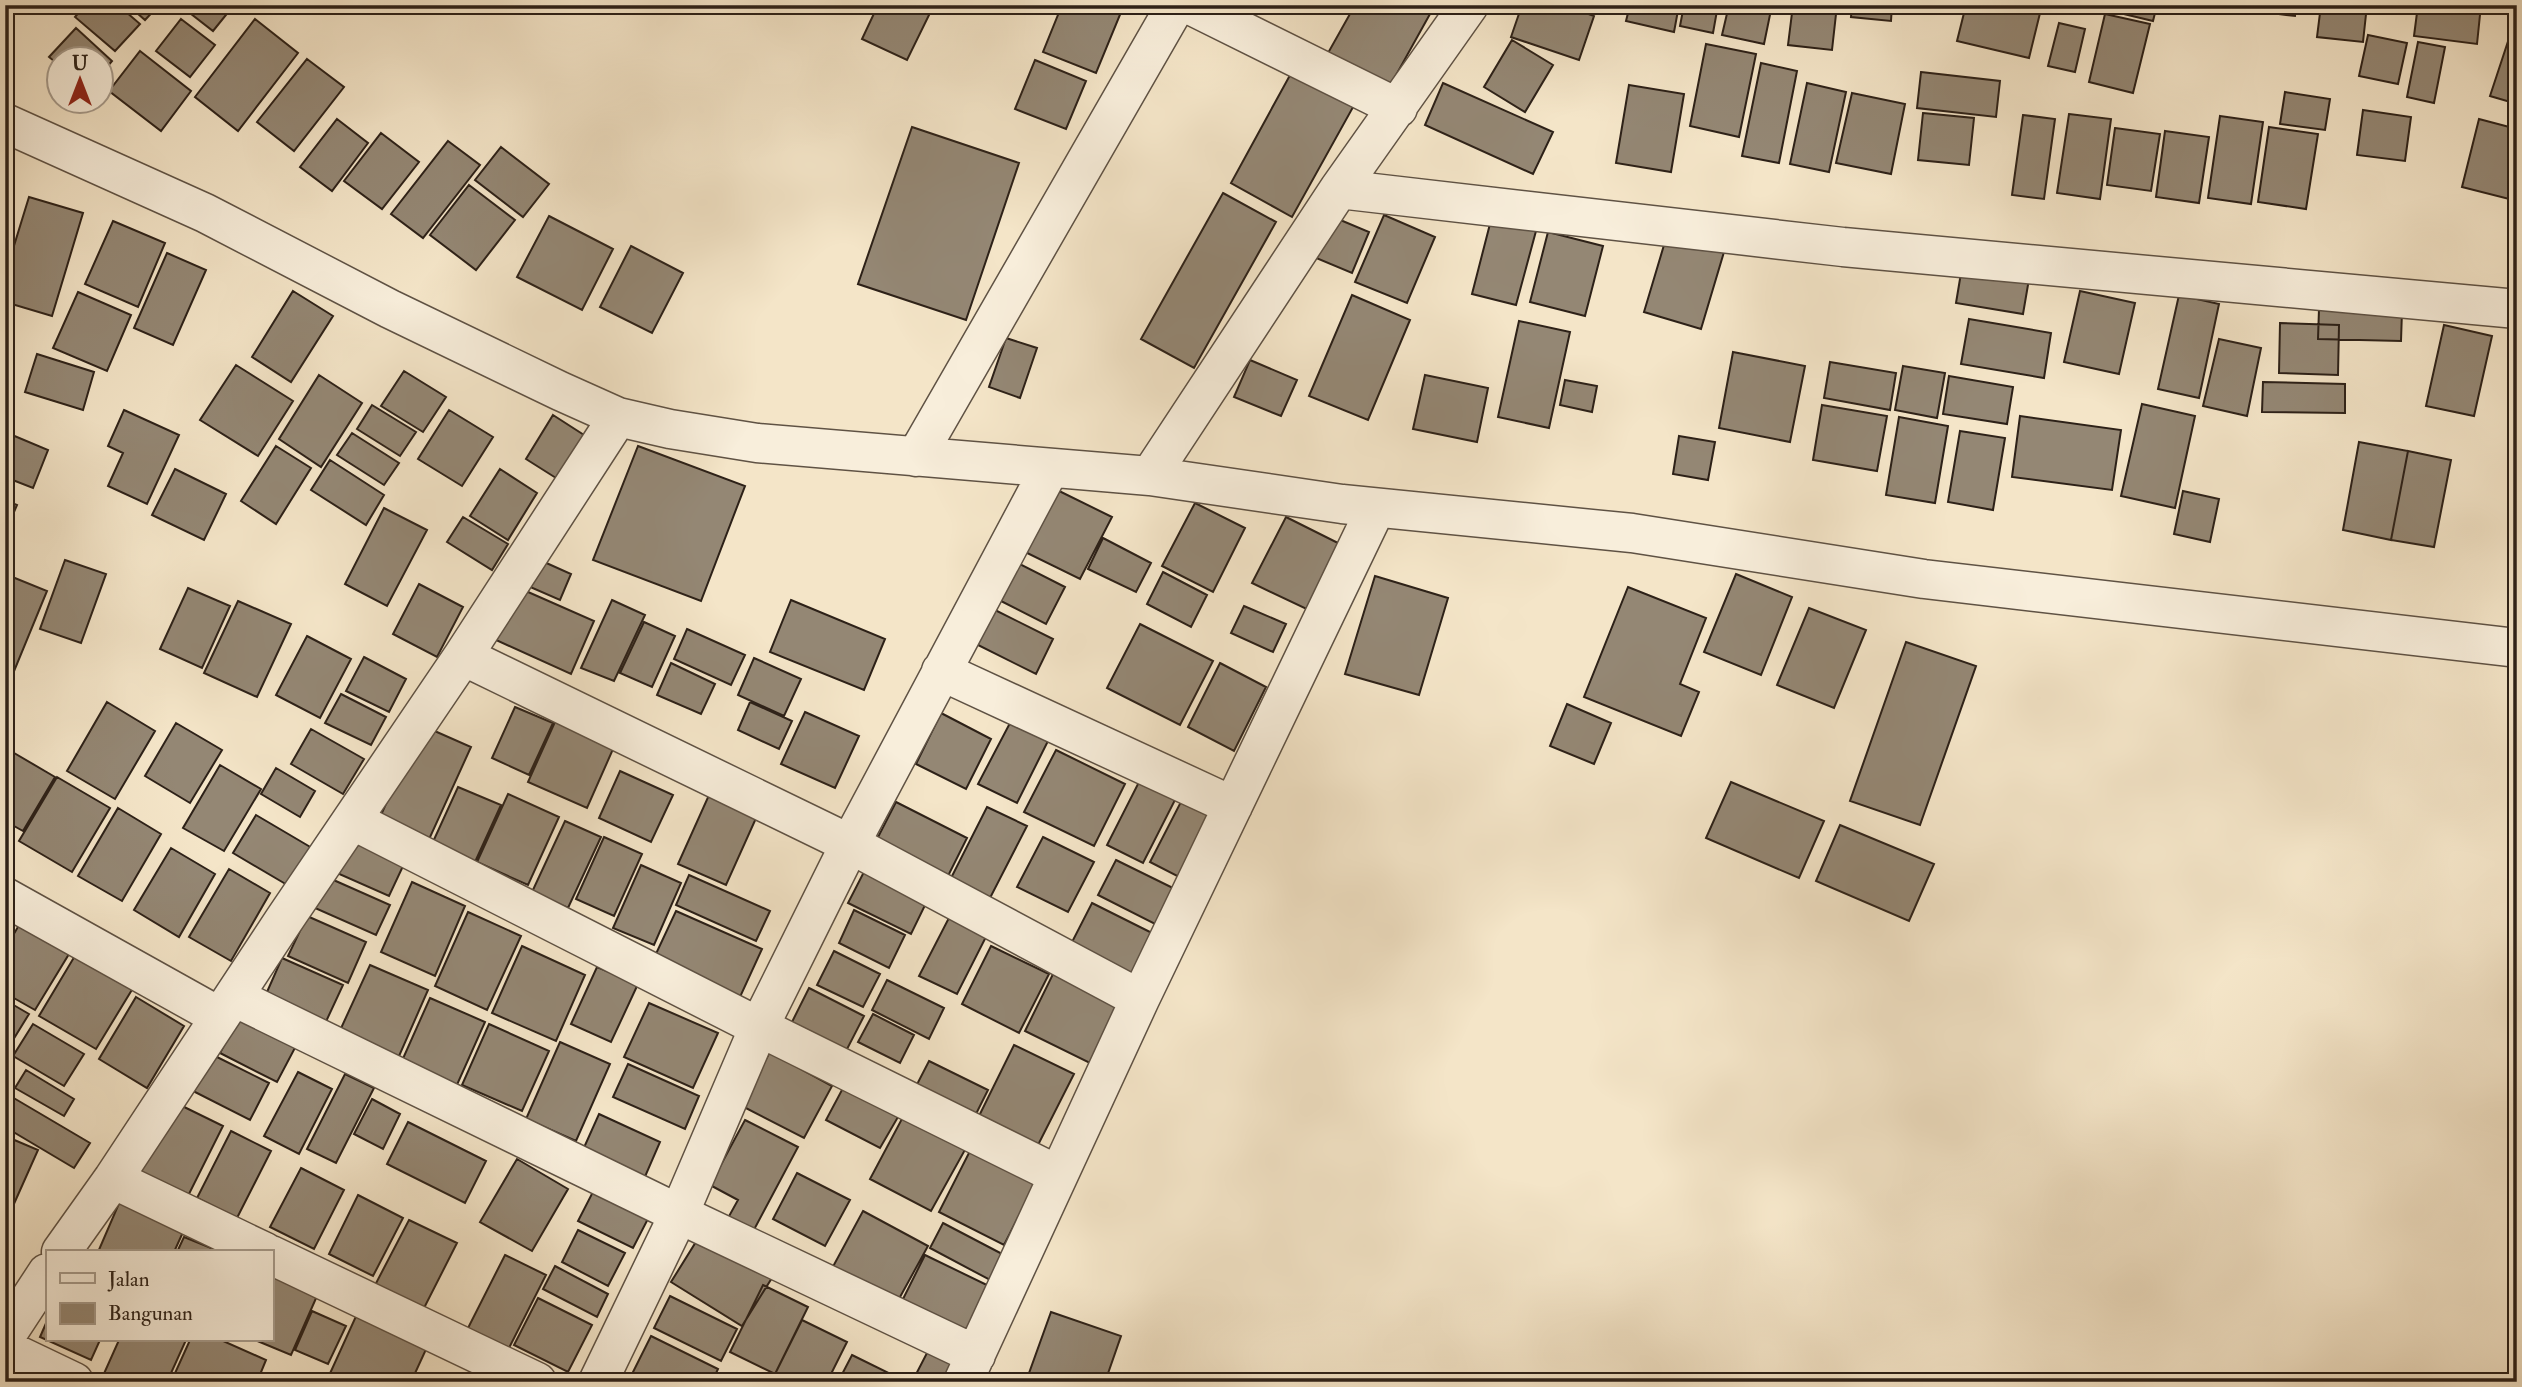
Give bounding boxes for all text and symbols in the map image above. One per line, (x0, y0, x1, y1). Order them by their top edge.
north arrow (46, 46, 116, 116)
text: U (72, 52, 88, 76)
legend (46, 1250, 273, 1342)
text: Jalan (107, 1266, 150, 1293)
text: Bangunan (108, 1300, 193, 1327)

